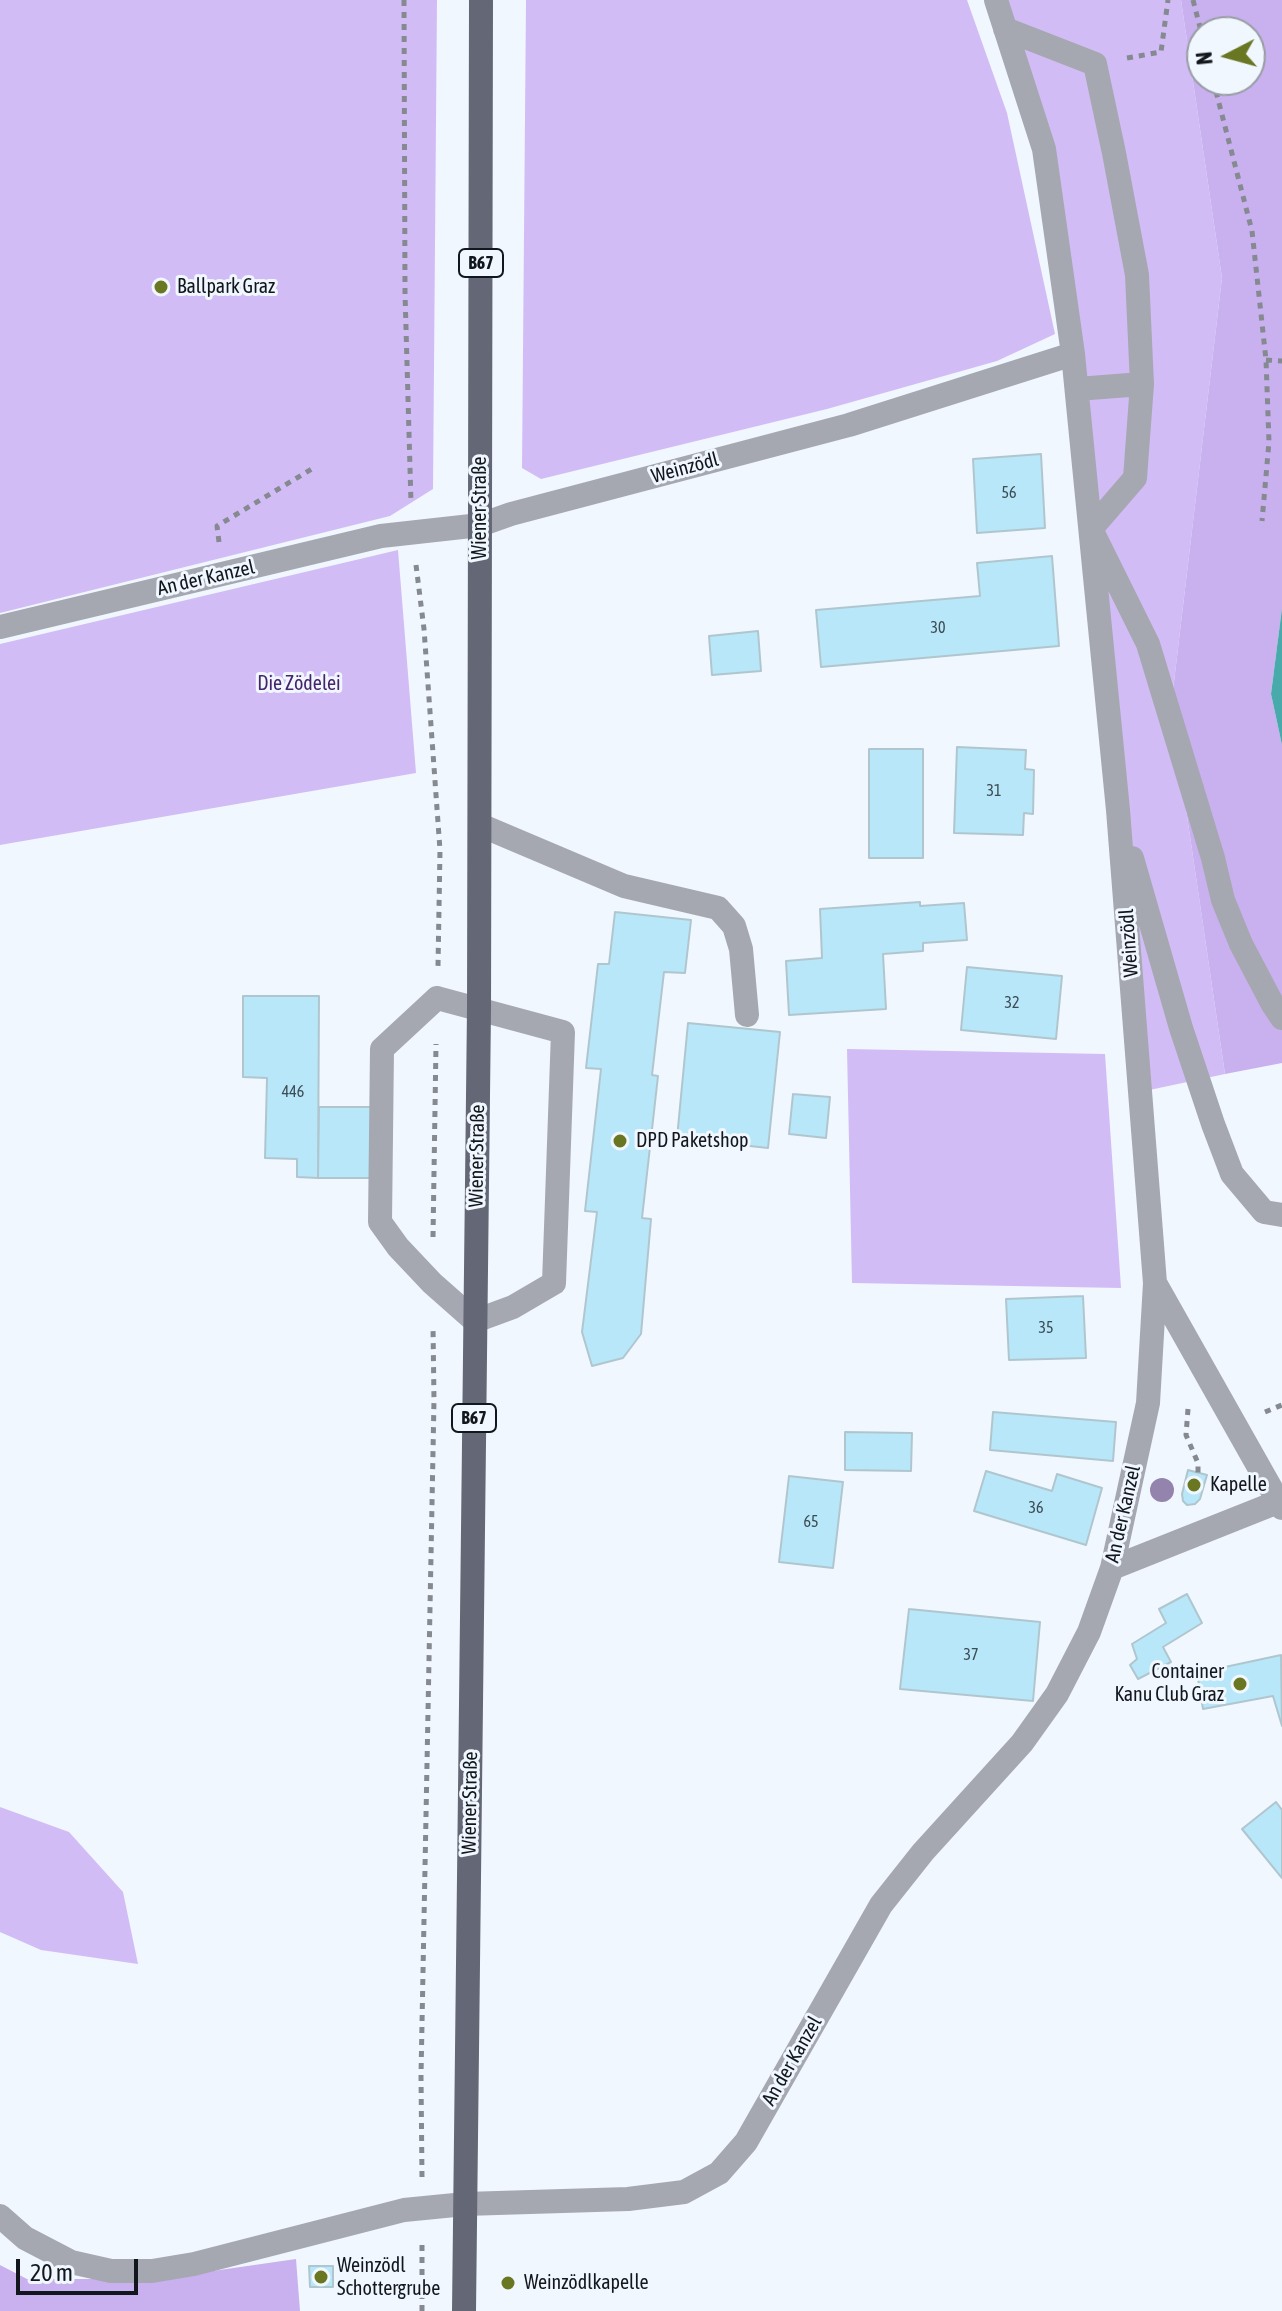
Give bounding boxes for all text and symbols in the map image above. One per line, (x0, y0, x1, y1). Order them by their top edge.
north arrow (1186, 16, 1266, 96)
text: N (1191, 50, 1218, 66)
road number: B67 (459, 249, 503, 277)
place label: Ballpark Graz (177, 275, 275, 299)
marker: Ballpark Graz (152, 278, 170, 296)
street label: Weinzödl (649, 448, 721, 488)
street label: Wiener Straße (468, 456, 492, 560)
house number: 56 (1001, 483, 1017, 503)
street label: An der Kanzel (155, 555, 257, 601)
house number: 30 (930, 618, 946, 638)
park label: Die Zödelei (257, 672, 341, 696)
house number: 31 (986, 781, 1002, 801)
street label: Weinzödl (1115, 908, 1143, 978)
house number: 32 (1004, 993, 1020, 1013)
house number: 446 (282, 1082, 304, 1102)
street label: Wiener Straße (464, 1104, 490, 1208)
place label: DPD Paketshop (636, 1129, 749, 1153)
marker: DPD Paketshop (611, 1132, 629, 1150)
house number: 35 (1038, 1318, 1054, 1338)
road number: B67 (452, 1404, 496, 1432)
street label: An der Kanzel (1100, 1463, 1146, 1565)
place label: Kapelle (1210, 1473, 1267, 1497)
marker: Kapelle (1185, 1476, 1203, 1494)
house number: 36 (1028, 1498, 1044, 1518)
house number: 65 (803, 1512, 819, 1532)
house number: 37 (963, 1645, 979, 1665)
place label: Container Kanu Club Graz (1114, 1660, 1224, 1707)
marker: Container Kanu Club Graz (1231, 1675, 1249, 1693)
street label: Wiener Straße (457, 1751, 483, 1855)
street label: An der Kanzel (757, 2012, 827, 2110)
scale bar (20, 2243, 142, 2293)
place label: Weinzödl Schottergrube (337, 2254, 440, 2301)
text: 20 m (30, 2259, 73, 2286)
marker: Weinzödl Schottergrube (312, 2268, 330, 2286)
place label: Weinzödlkapelle (524, 2271, 649, 2295)
marker: Weinzödlkapelle (499, 2274, 517, 2292)

